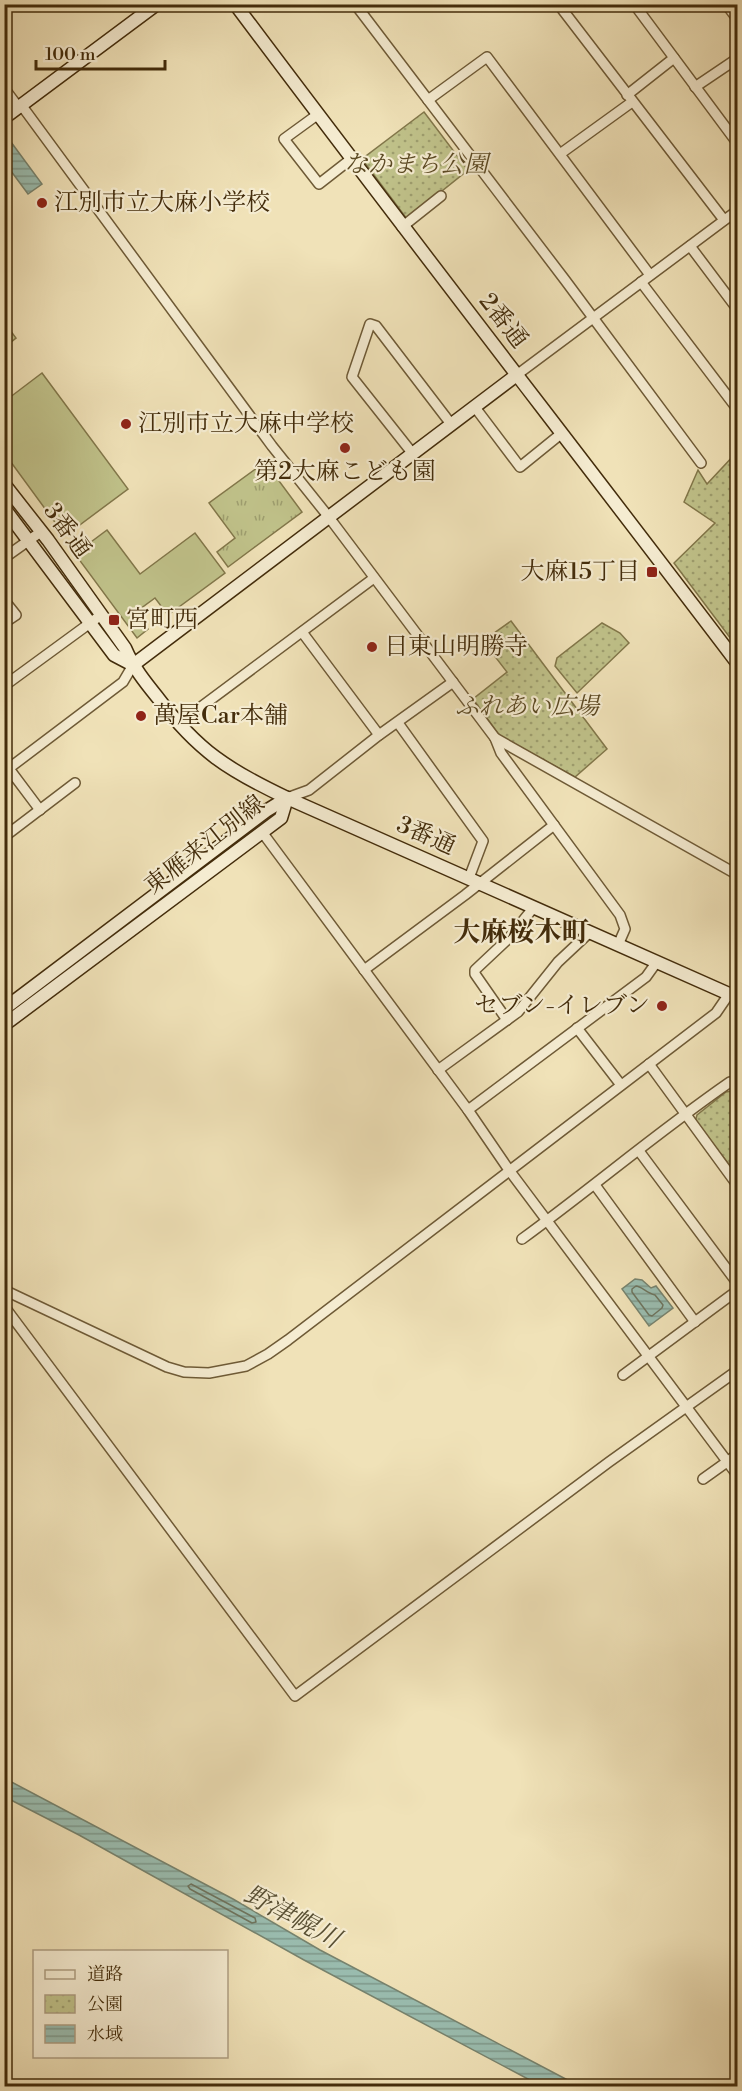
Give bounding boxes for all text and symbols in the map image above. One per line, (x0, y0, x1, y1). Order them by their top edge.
scale bar (36, 33, 165, 71)
text: 100 m (45, 43, 96, 66)
park label: なかまち公園 (344, 150, 492, 180)
place label: 江別市立大麻小学校 (54, 188, 270, 218)
marker: 江別市立大麻小学校 (35, 196, 49, 210)
street label: 2番通 (472, 287, 534, 355)
place label: 江別市立大麻中学校 (138, 409, 354, 439)
marker: 江別市立大麻中学校 (119, 417, 133, 431)
marker: 第2大麻こども園 (338, 441, 352, 455)
place label: 第2大麻こども園 (254, 457, 436, 487)
street label: 3番通 (37, 497, 97, 565)
place label: 大麻15丁目 (520, 557, 640, 587)
marker: 大麻15丁目 (645, 565, 659, 579)
place label: 宮町西 (126, 605, 198, 635)
marker: 宮町西 (107, 613, 121, 627)
place label: 日東山明勝寺 (384, 632, 528, 662)
marker: 日東山明勝寺 (365, 640, 379, 654)
park label: ふれあい広場 (455, 692, 601, 722)
place label: 萬屋Car本舗 (153, 701, 288, 731)
marker: 萬屋Car本舗 (134, 709, 148, 723)
street label: 東雁来江別線 (139, 789, 271, 901)
street label: 3番通 (392, 810, 460, 862)
district label: 大麻桜木町 (454, 916, 589, 950)
place label: セブン-イレブン (474, 991, 650, 1021)
marker: セブン-イレブン (655, 999, 669, 1013)
water label: 野津幌川 (239, 1878, 348, 1957)
legend (33, 1950, 228, 2058)
text: 道路 (87, 1963, 123, 1986)
text: 公園 (87, 1993, 123, 2016)
text: 水域 (87, 2023, 123, 2046)

